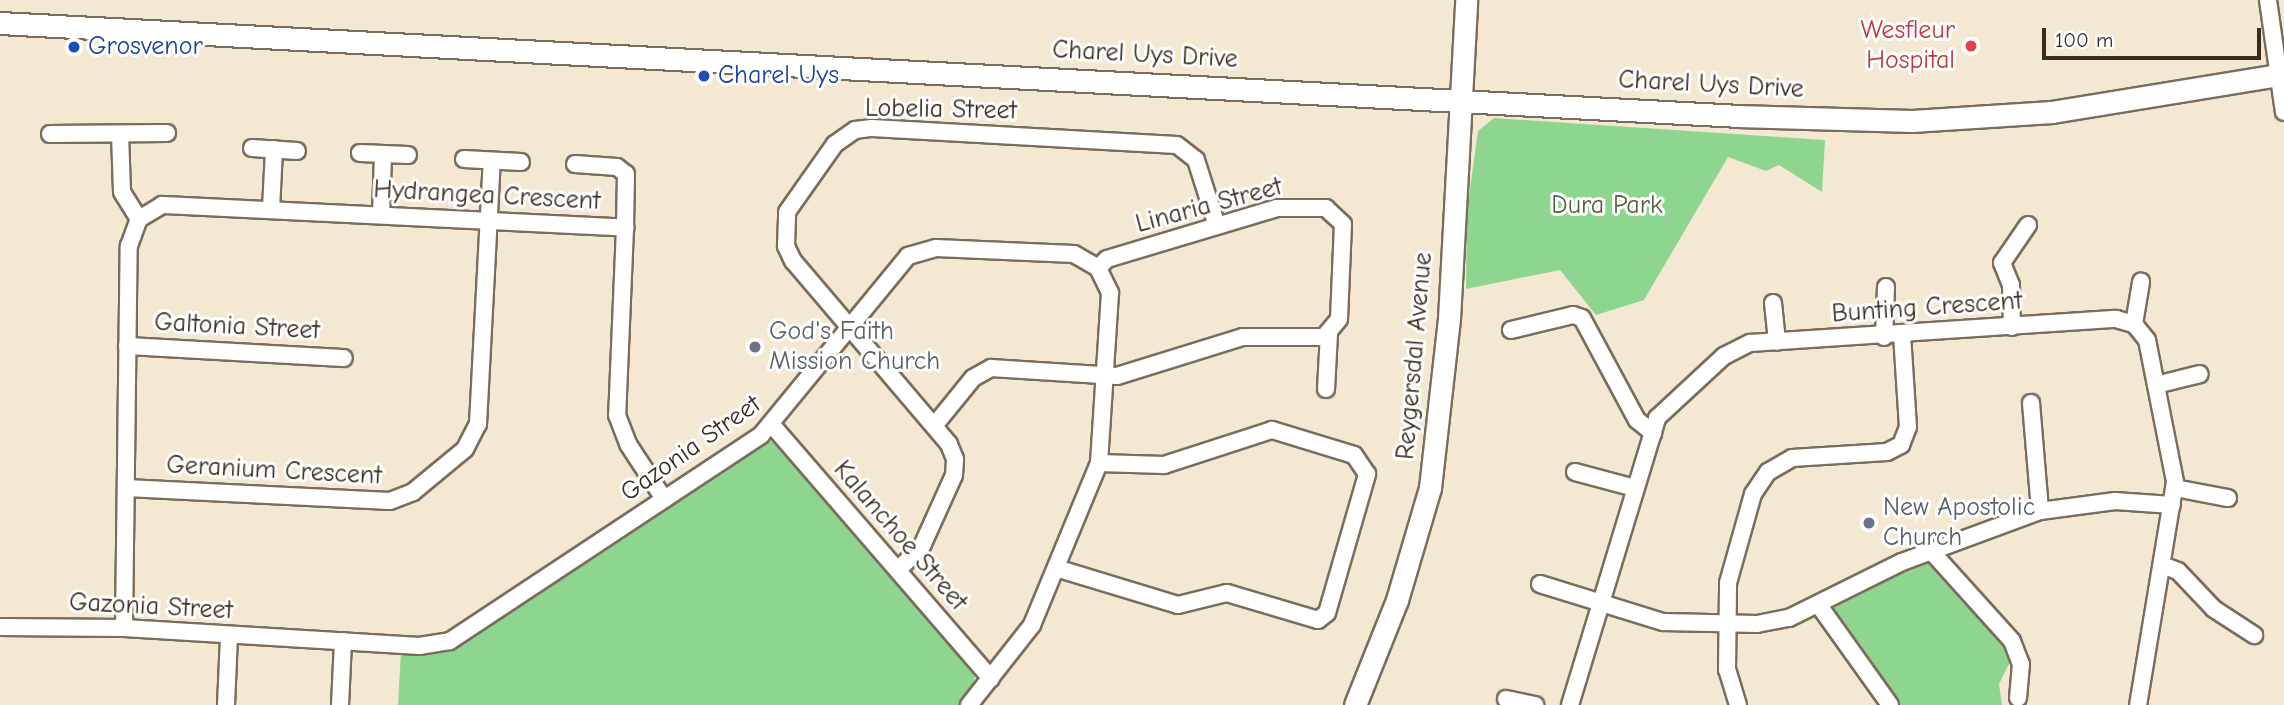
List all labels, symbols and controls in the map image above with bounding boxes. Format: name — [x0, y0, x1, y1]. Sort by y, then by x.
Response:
scale bar — [2046, 14, 2265, 58]
place label: Wesfleur Hospital — [1861, 15, 1955, 76]
text: 100 m — [2055, 28, 2113, 52]
place label: Grosvenor — [88, 31, 203, 63]
street label: Charel Uys Drive — [1052, 35, 1238, 75]
marker: Wesfleur Hospital — [1961, 36, 1981, 56]
marker: Grosvenor — [66, 39, 82, 55]
place label: Charel Uys — [718, 60, 839, 92]
street label: Charel Uys Drive — [1618, 65, 1804, 105]
marker: Charel Uys — [696, 68, 712, 84]
street label: Lobelia Street — [865, 93, 1017, 127]
street label: Linaria Street — [1132, 172, 1286, 240]
street label: Hydrangea Crescent — [373, 174, 601, 218]
park label: Dura Park — [1551, 190, 1663, 222]
street label: Reygersdal Avenue — [1390, 251, 1440, 461]
street label: Bunting Crescent — [1831, 286, 2023, 330]
street label: Galtonia Street — [153, 307, 321, 347]
place label: God's Faith Mission Church — [769, 316, 940, 378]
marker: God's Faith Mission Church — [747, 339, 763, 355]
street label: Gazonia Street — [615, 389, 767, 509]
street label: Geranium Crescent — [166, 450, 382, 492]
street label: Kalanchoe Street — [826, 455, 974, 617]
place label: New Apostolic Church — [1883, 492, 2035, 554]
marker: New Apostolic Church — [1861, 515, 1877, 531]
street label: Gazonia Street — [68, 587, 234, 627]

